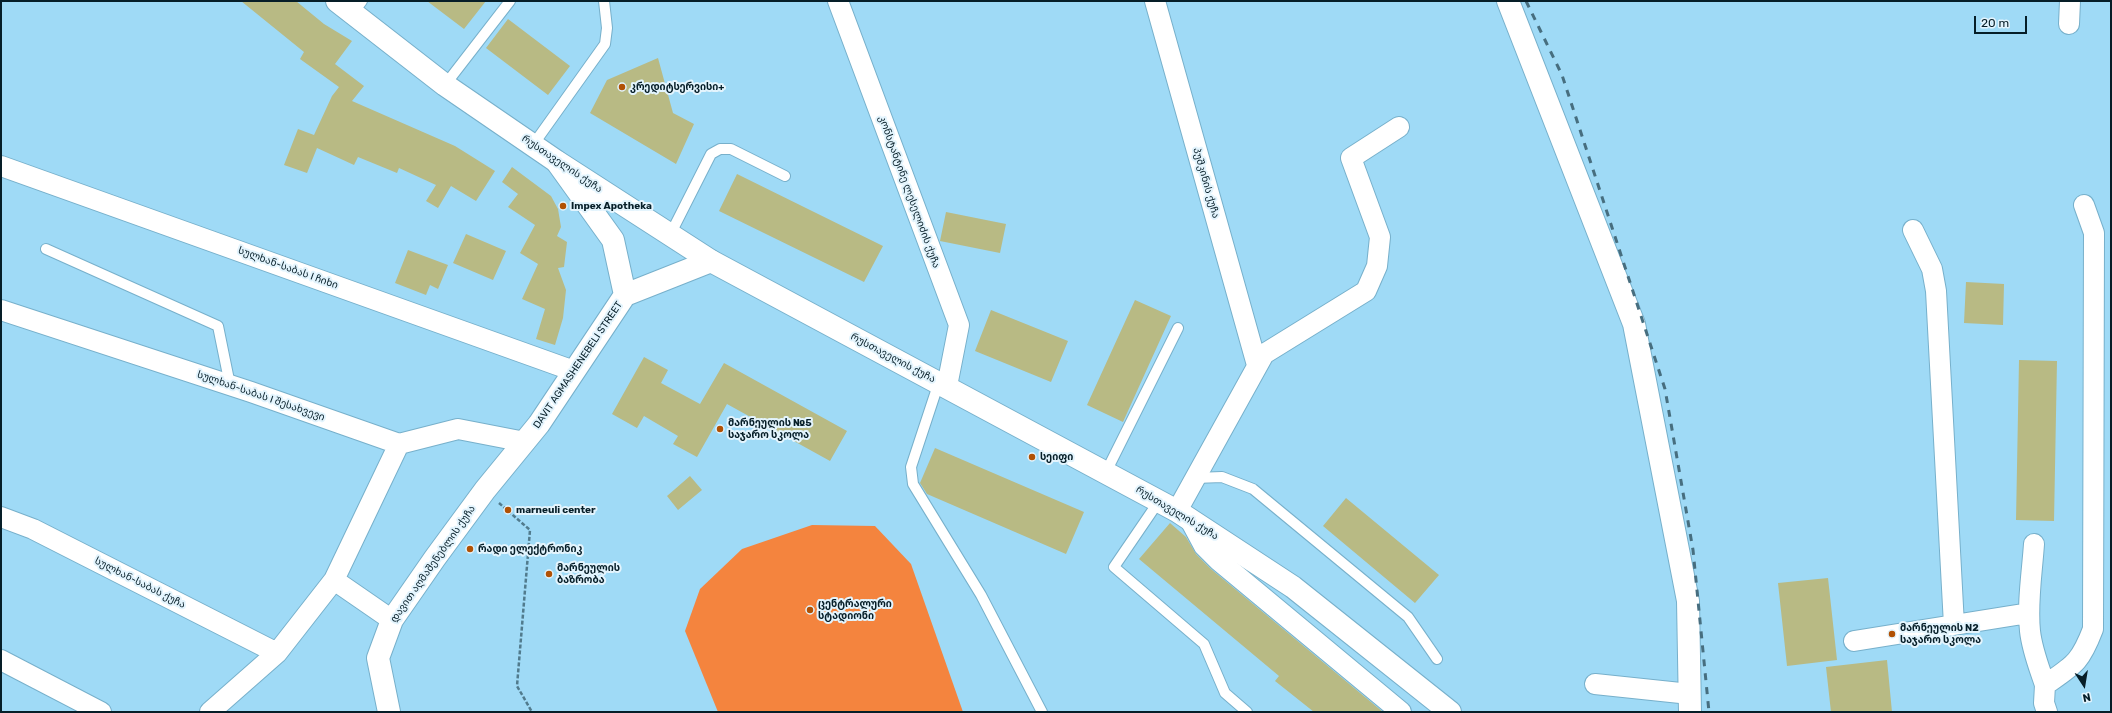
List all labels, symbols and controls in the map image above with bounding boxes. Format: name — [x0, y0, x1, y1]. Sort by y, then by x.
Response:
scale bar — [1976, 8, 2029, 34]
text: 20 m — [1981, 16, 2009, 30]
place label: კრედიტსერვისი+ — [630, 81, 724, 93]
marker: კრედიტსერვისი+ — [617, 82, 627, 92]
street label: კონსტანტინე ლესელიძის ქუჩა — [876, 114, 942, 270]
street label: რუსთაველის ქუჩა — [520, 133, 604, 195]
street label: პუშკინის ქუჩა — [1190, 146, 1222, 220]
place label: Impex Apotheka — [571, 200, 652, 212]
marker: Impex Apotheka — [558, 201, 568, 211]
street label: სულხან-საბას I ჩიხი — [236, 244, 340, 292]
street label: DAVIT AGMASHENEBELI STREET — [531, 299, 625, 431]
street label: რუსთაველის ქუჩა — [849, 331, 937, 385]
street label: სულხან-საბას I შესახვევი — [196, 368, 326, 424]
place label: მარნეულის №5 საჯარო სკოლა — [728, 417, 812, 440]
marker: მარნეულის №5 საჯარო სკოლა — [715, 424, 725, 434]
place label: სეიფი — [1040, 451, 1073, 463]
marker: სეიფი — [1027, 452, 1037, 462]
street label: რუსთაველის ქუჩა — [1134, 484, 1220, 542]
street label: დავით აღმაშენებლის ქუჩა — [388, 503, 478, 625]
place label: marneuli center — [516, 504, 596, 516]
marker: marneuli center — [503, 505, 513, 515]
place label: რადი ელექტრონიკ — [478, 543, 583, 555]
marker: რადი ელექტრონიკ — [465, 544, 475, 554]
street label: სულხან-საბას ქუჩა — [93, 555, 187, 611]
place label: მარნეულის ბაზრობა — [557, 562, 620, 586]
marker: მარნეულის ბაზრობა — [544, 569, 554, 579]
place label: ცენტრალური სტადიონი — [818, 598, 892, 622]
marker: ცენტრალური სტადიონი — [805, 605, 815, 615]
place label: მარნეულის N2 საჯარო სკოლა — [1900, 622, 1981, 646]
marker: მარნეულის N2 საჯარო სკოლა — [1887, 629, 1897, 639]
north arrow — [2064, 665, 2104, 705]
text: N — [2081, 690, 2092, 704]

